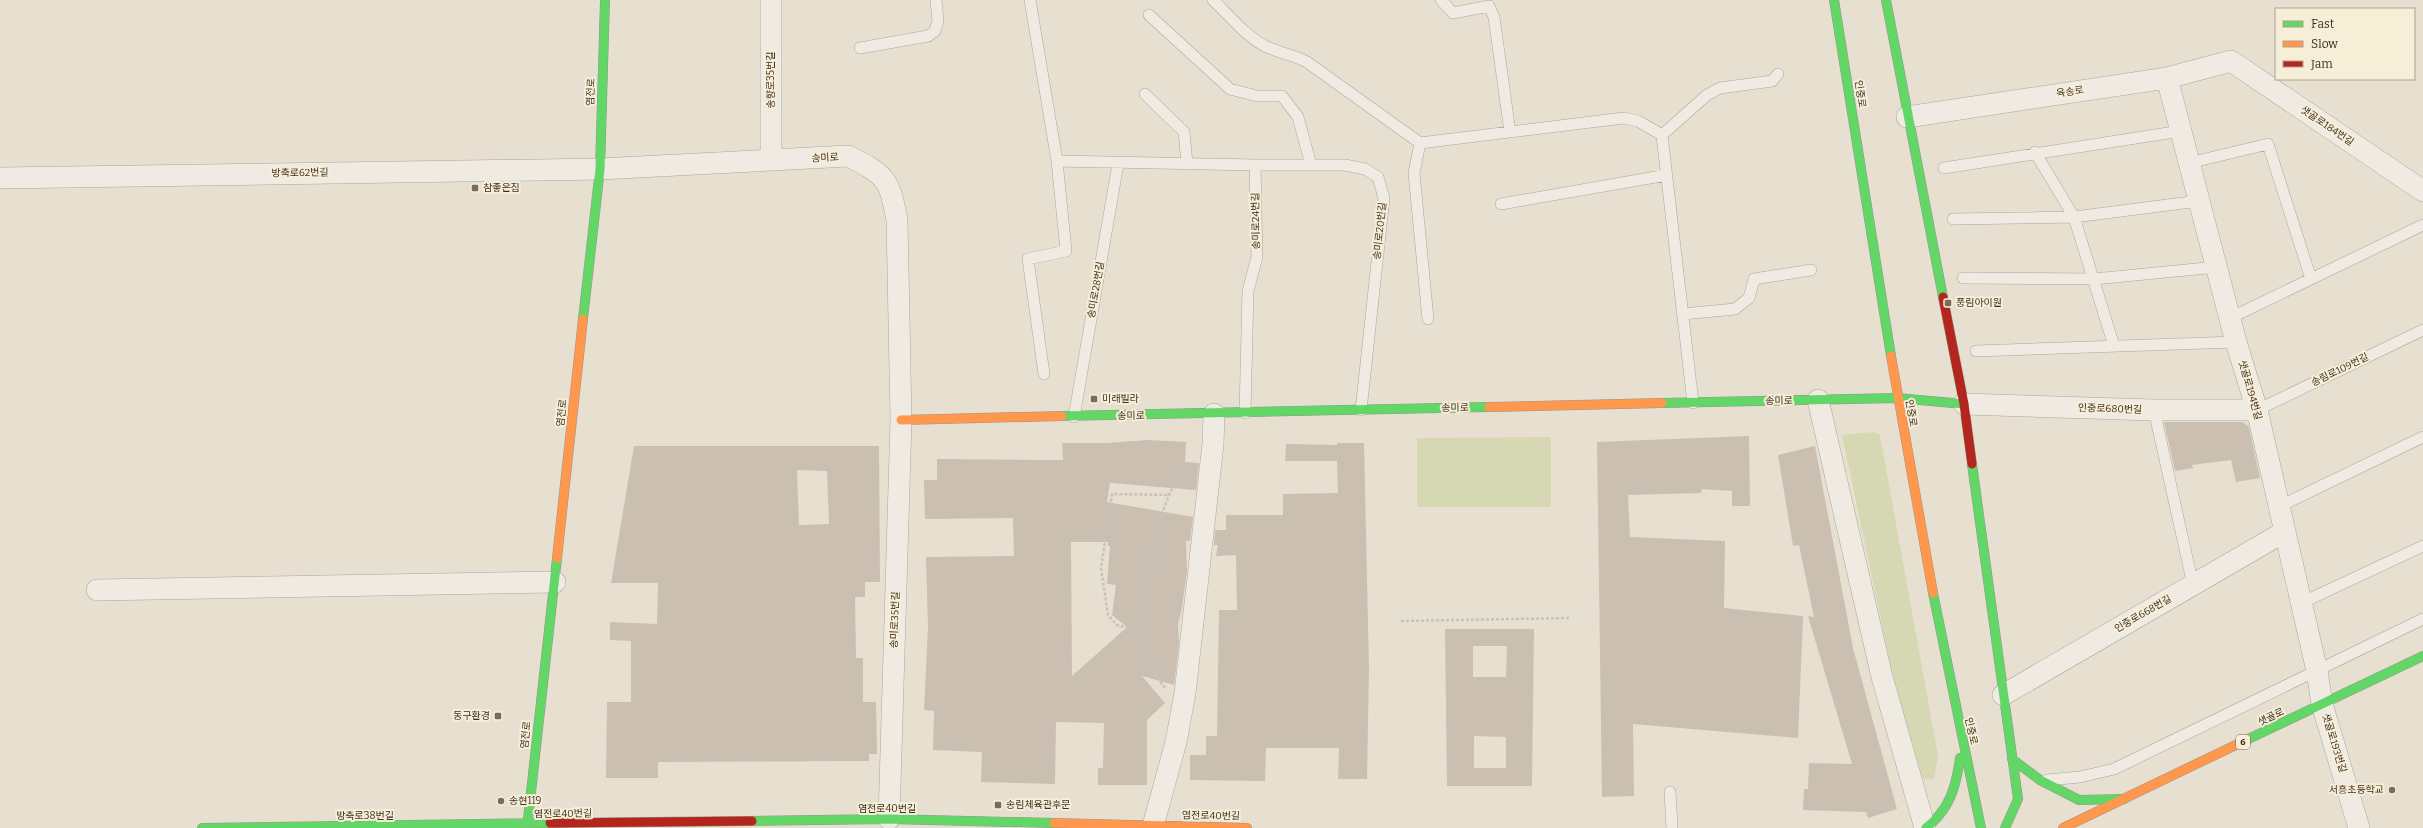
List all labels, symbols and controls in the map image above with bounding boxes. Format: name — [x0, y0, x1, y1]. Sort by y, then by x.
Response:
legend — [2275, 8, 2415, 80]
text: Fast — [2311, 17, 2335, 31]
text: Slow — [2311, 37, 2338, 51]
street label: 송향로35번길 — [765, 51, 777, 109]
text: Jam — [2310, 57, 2333, 71]
street label: 염전로 — [585, 78, 597, 106]
street label: 인중로 — [1852, 79, 1868, 109]
street label: 육송로 — [2055, 84, 2085, 100]
street label: 샛골로184번길 — [2298, 104, 2356, 148]
street label: 송미로 — [811, 151, 839, 165]
street label: 방축로62번길 — [271, 167, 329, 179]
place label: 참좋은집 — [483, 182, 520, 194]
marker: 참좋은집 — [470, 183, 480, 193]
street label: 송미로24번길 — [1250, 192, 1262, 250]
street label: 송미로20번길 — [1371, 202, 1389, 260]
street label: 송미로28번길 — [1085, 261, 1107, 319]
place label: 풍림아이원 — [1956, 297, 2002, 309]
marker: 풍림아이원 — [1943, 298, 1953, 308]
street label: 송림로109번길 — [2309, 351, 2371, 389]
street label: 샛골로194번길 — [2236, 359, 2264, 421]
place label: 미래빌라 — [1102, 393, 1140, 405]
marker: 미래빌라 — [1089, 394, 1099, 404]
street label: 송미로 — [1765, 395, 1793, 407]
street label: 인중로 — [1903, 398, 1919, 428]
street label: 염전로 — [555, 399, 569, 427]
street label: 송미로 — [1441, 402, 1469, 414]
street label: 인중로680번길 — [2078, 402, 2142, 416]
street label: 송미로 — [1117, 410, 1145, 422]
street label: 송미로35번길 — [888, 591, 902, 649]
street label: 인중로668번길 — [2112, 593, 2174, 635]
street label: 샛골로 — [2256, 706, 2286, 728]
place label: 동구환경 — [453, 710, 490, 722]
marker: 동구환경 — [493, 711, 503, 721]
street label: 샛골로193번길 — [2319, 712, 2349, 774]
street label: 인중로 — [1962, 716, 1980, 746]
street label: 염전로 — [519, 721, 533, 749]
road number: 6 — [2236, 735, 2250, 749]
place label: 서흥초등학교 — [2329, 784, 2384, 796]
marker: 서흥초등학교 — [2387, 785, 2397, 795]
place label: 송현119 — [509, 795, 542, 807]
marker: 송현119 — [496, 796, 506, 806]
place label: 송림체육관후문 — [1006, 799, 1070, 811]
marker: 송림체육관후문 — [993, 800, 1003, 810]
street label: 염전로40번길 — [858, 803, 916, 815]
street label: 염전로40번길 — [534, 807, 592, 821]
street label: 염전로40번길 — [1182, 809, 1240, 823]
street label: 방축로38번길 — [336, 810, 394, 822]

